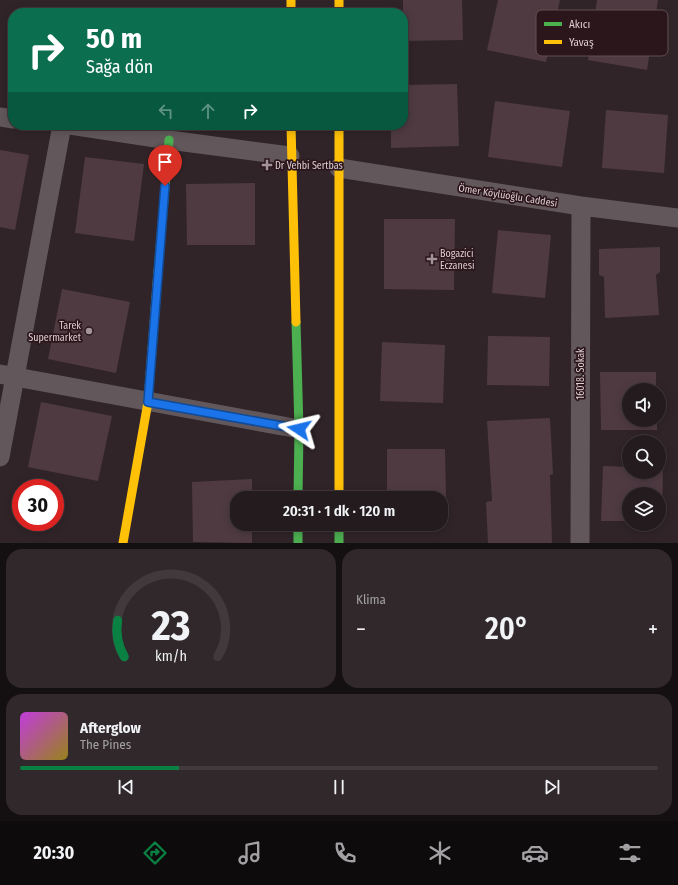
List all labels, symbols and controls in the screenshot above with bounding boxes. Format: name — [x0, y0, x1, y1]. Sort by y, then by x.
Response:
legend — [536, 10, 668, 56]
text: Akıcı — [569, 18, 590, 31]
text: 50 m — [86, 22, 142, 55]
icon: right — [20, 24, 72, 76]
text: Yavaş — [569, 36, 594, 49]
text: Sağa dön — [86, 56, 153, 78]
icon: left — [155, 100, 177, 122]
icon: ahead — [197, 100, 219, 122]
icon: right — [239, 100, 261, 122]
pin — [148, 145, 182, 186]
icon: arrive — [154, 151, 176, 173]
place label: Dr Vehbi Sertbas — [275, 159, 343, 172]
marker: Dr Vehbi Sertbas — [262, 160, 272, 170]
street label: Ömer Köylüoğlu Caddesi — [458, 181, 558, 210]
place label: Bogazici Eczanesi — [440, 247, 475, 272]
marker: Bogazici Eczanesi — [427, 254, 437, 264]
place label: Tarek Supermarket — [28, 320, 82, 344]
marker: Tarek Supermarket — [84, 326, 94, 336]
street label: 16018. Sokak — [575, 348, 587, 400]
map controls — [622, 383, 666, 531]
button: sound — [622, 383, 666, 427]
position arrow — [278, 408, 320, 450]
button: search — [622, 435, 666, 479]
speed limit sign: 30 — [12, 479, 64, 531]
button: layers — [622, 487, 666, 531]
text: 20:31 · 1 dk · 120 m — [283, 502, 395, 520]
text: Klima — [356, 592, 386, 607]
text: 23 — [151, 600, 190, 650]
text: 20° — [485, 611, 529, 647]
text: − — [356, 616, 366, 643]
text: + — [648, 616, 658, 643]
text: km/h — [155, 647, 187, 664]
text: Afterglow — [80, 719, 141, 737]
text: The Pines — [80, 737, 131, 752]
icon: previous — [115, 776, 137, 798]
icon: pause — [328, 776, 350, 798]
icon: next — [541, 776, 563, 798]
icon: directions — [141, 839, 169, 867]
icon: music — [236, 839, 264, 867]
icon: phone — [331, 839, 359, 867]
icon: climate — [426, 839, 454, 867]
icon: car — [521, 839, 549, 867]
icon: filters — [616, 839, 644, 867]
text: 20:30 — [34, 842, 74, 864]

